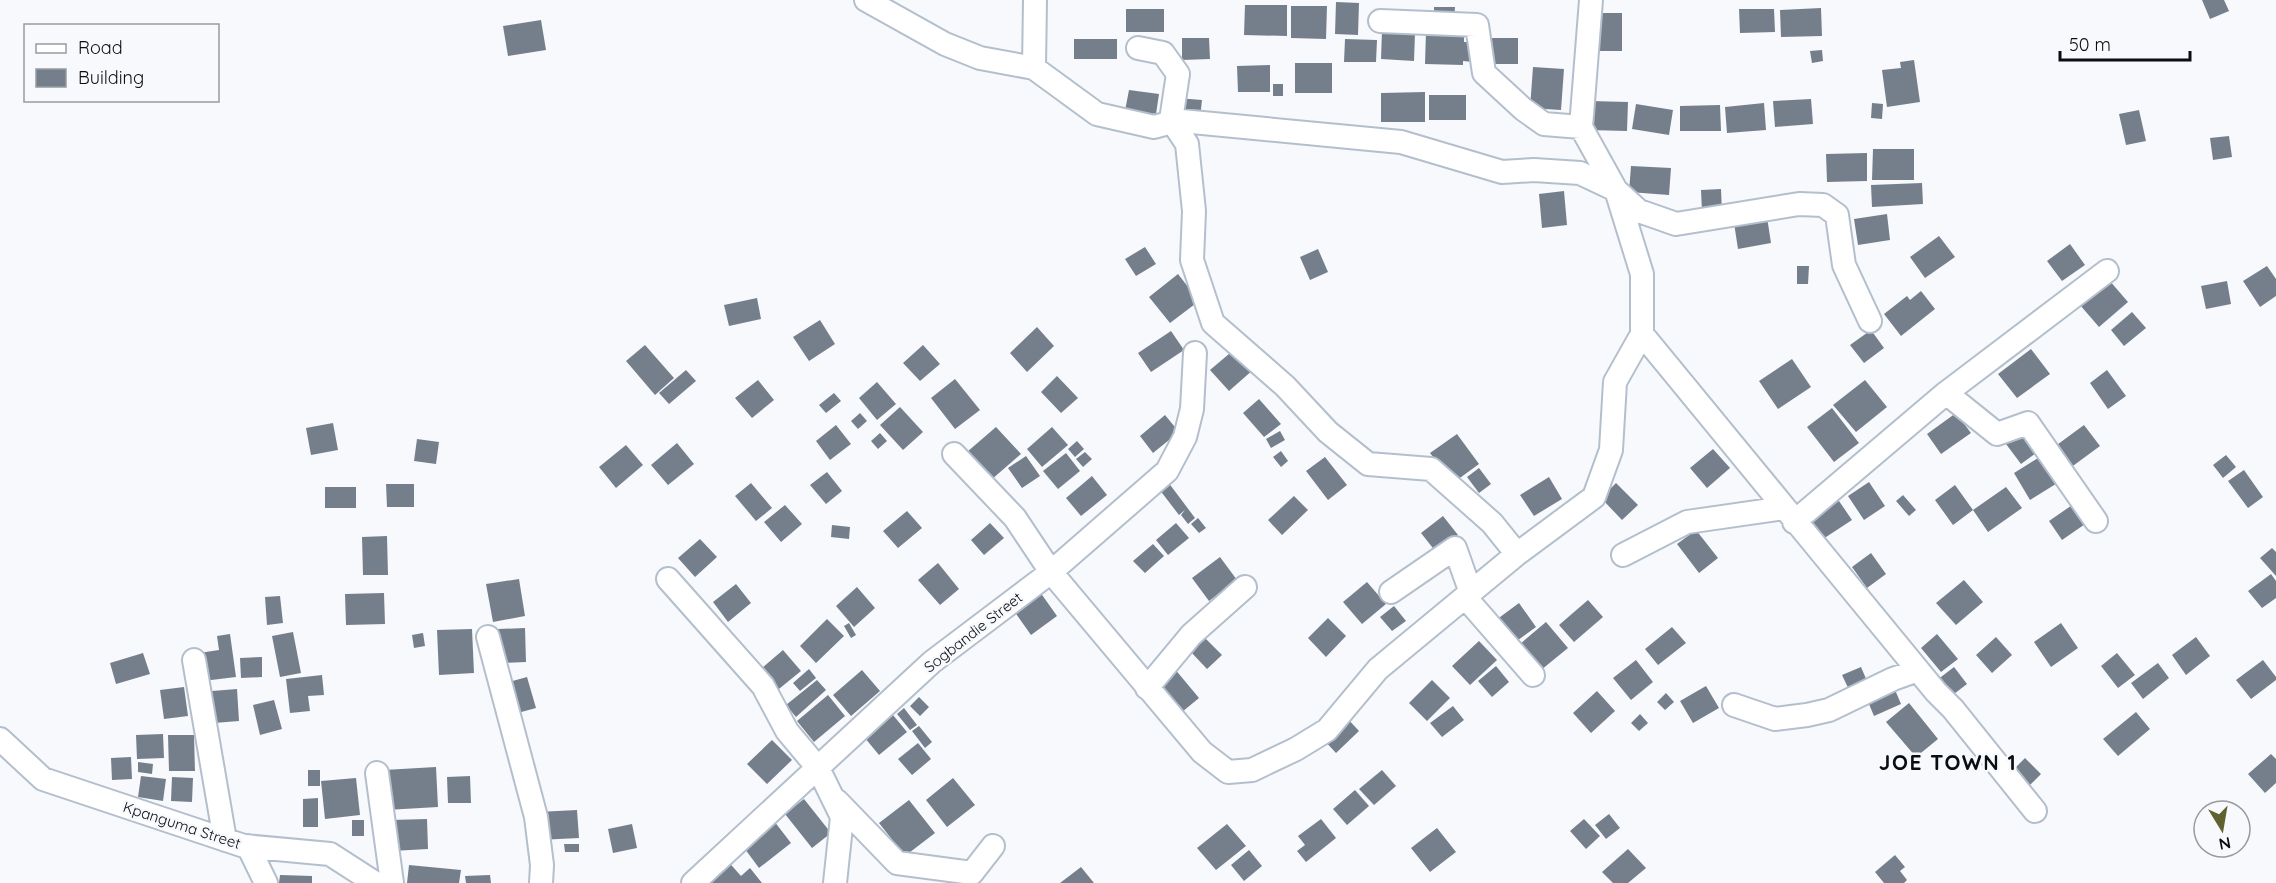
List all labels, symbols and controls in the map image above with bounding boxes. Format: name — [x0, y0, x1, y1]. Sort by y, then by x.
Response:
legend — [24, 24, 219, 102]
scale bar — [2060, 24, 2190, 62]
text: 50 m — [2069, 33, 2111, 56]
text: Road — [78, 36, 123, 59]
text: Building — [78, 66, 144, 89]
street label: Sogbandie Street — [920, 588, 1026, 676]
district label: JOE TOWN 1 — [1879, 749, 2017, 775]
street label: Kpanguma Street — [121, 797, 243, 853]
north arrow — [2192, 799, 2252, 859]
text: N — [2217, 833, 2233, 855]

